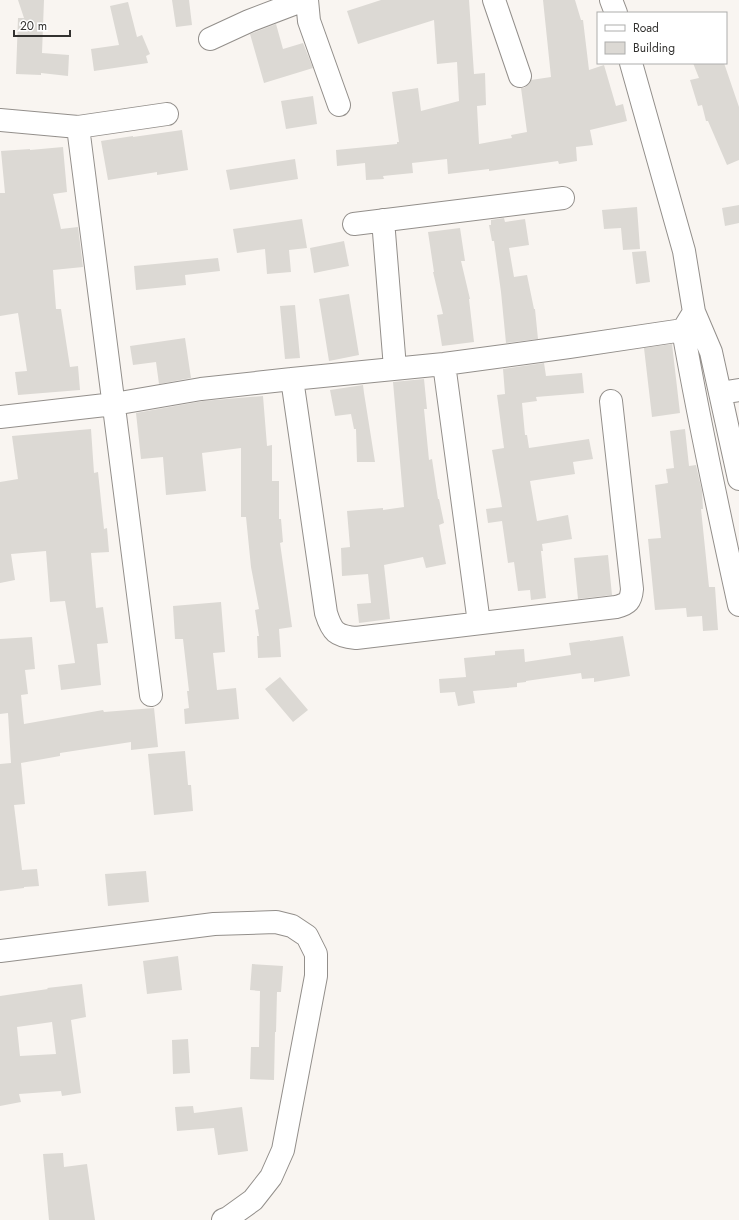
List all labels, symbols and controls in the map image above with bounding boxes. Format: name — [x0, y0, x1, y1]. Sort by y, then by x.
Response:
scale bar — [14, 12, 70, 38]
legend — [597, 12, 727, 64]
text: 20 m — [20, 17, 47, 35]
text: Road — [633, 19, 659, 37]
text: Building — [633, 39, 675, 57]

